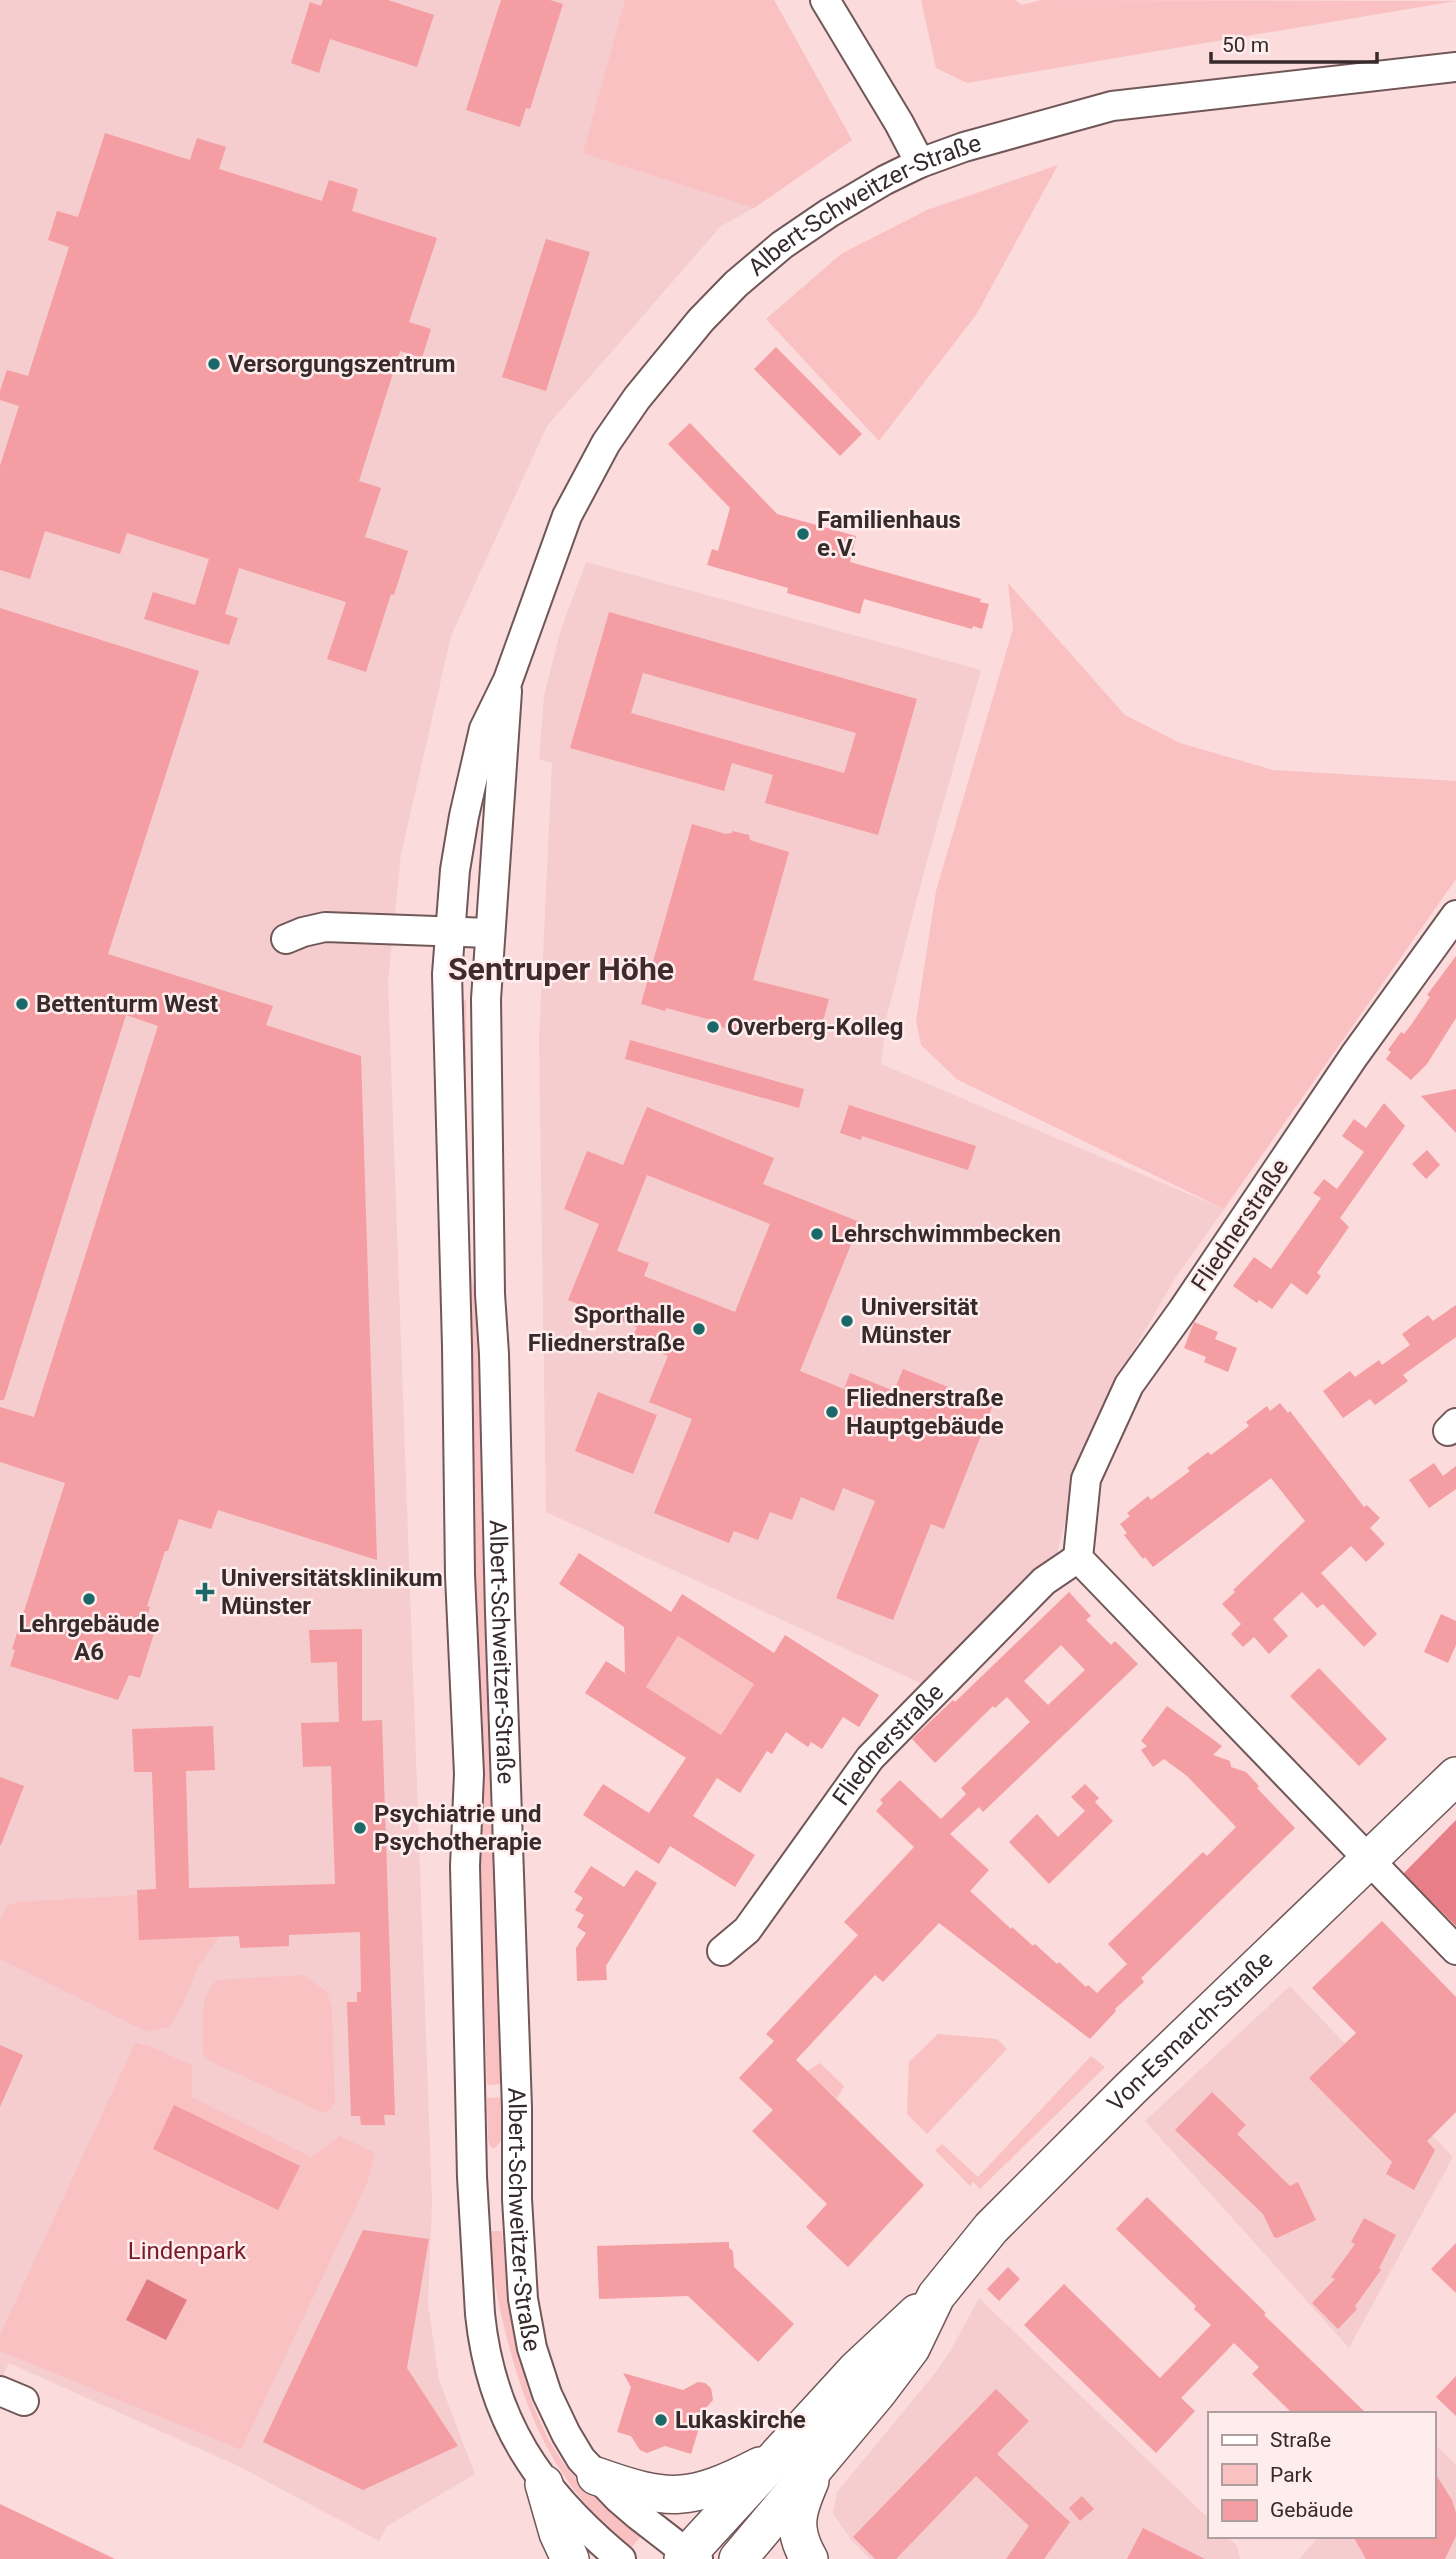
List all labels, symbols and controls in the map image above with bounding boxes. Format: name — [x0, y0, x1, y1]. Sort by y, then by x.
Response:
scale bar — [1211, 21, 1377, 65]
text: 50 m — [1222, 33, 1269, 57]
street label: Albert-Schweitzer-Straße — [742, 129, 984, 282]
place label: Versorgungszentrum — [228, 350, 456, 378]
marker: Versorgungszentrum — [206, 356, 222, 372]
place label: Familienhaus e.V. — [817, 506, 961, 562]
marker: Familienhaus e.V. — [795, 526, 811, 542]
district label: Sentruper Höhe — [448, 950, 674, 988]
place label: Bettenturm West — [36, 990, 218, 1018]
marker: Bettenturm West — [14, 996, 30, 1012]
place label: Overberg-Kolleg — [727, 1013, 903, 1041]
marker: Overberg-Kolleg — [705, 1019, 721, 1035]
street label: Fliednerstraße — [1186, 1154, 1294, 1296]
place label: Lehrschwimmbecken — [831, 1220, 1061, 1248]
marker: Lehrschwimmbecken — [809, 1226, 825, 1242]
place label: Universität Münster — [861, 1293, 978, 1349]
place label: Sporthalle Fliednerstraße — [528, 1301, 685, 1357]
marker: Universität Münster — [839, 1313, 855, 1329]
marker: Sporthalle Fliednerstraße — [691, 1321, 707, 1337]
place label: Fliednerstraße Hauptgebäude — [846, 1384, 1004, 1440]
marker: Fliednerstraße Hauptgebäude — [824, 1404, 840, 1420]
street label: Albert-Schweitzer-Straße — [484, 1519, 520, 1785]
place label: Universitätsklinikum Münster — [221, 1564, 443, 1620]
marker: Universitätsklinikum Münster — [195, 1582, 215, 1602]
marker: Lehrgebäude A6 — [81, 1591, 97, 1607]
place label: Lehrgebäude A6 — [19, 1610, 159, 1666]
street label: Fliednerstraße — [827, 1678, 949, 1811]
place label: Psychiatrie und Psychotherapie — [374, 1800, 542, 1856]
marker: Psychiatrie und Psychotherapie — [352, 1820, 368, 1836]
street label: Von-Esmarch-Straße — [1102, 1945, 1279, 2117]
street label: Albert-Schweitzer-Straße — [502, 2087, 546, 2354]
park label: Lindenpark — [128, 2237, 247, 2265]
place label: Lukaskirche — [675, 2406, 806, 2434]
marker: Lukaskirche — [653, 2412, 669, 2428]
legend — [1208, 2412, 1435, 2538]
text: Straße — [1270, 2428, 1331, 2452]
text: Park — [1270, 2463, 1313, 2487]
text: Gebäude — [1270, 2498, 1353, 2522]

